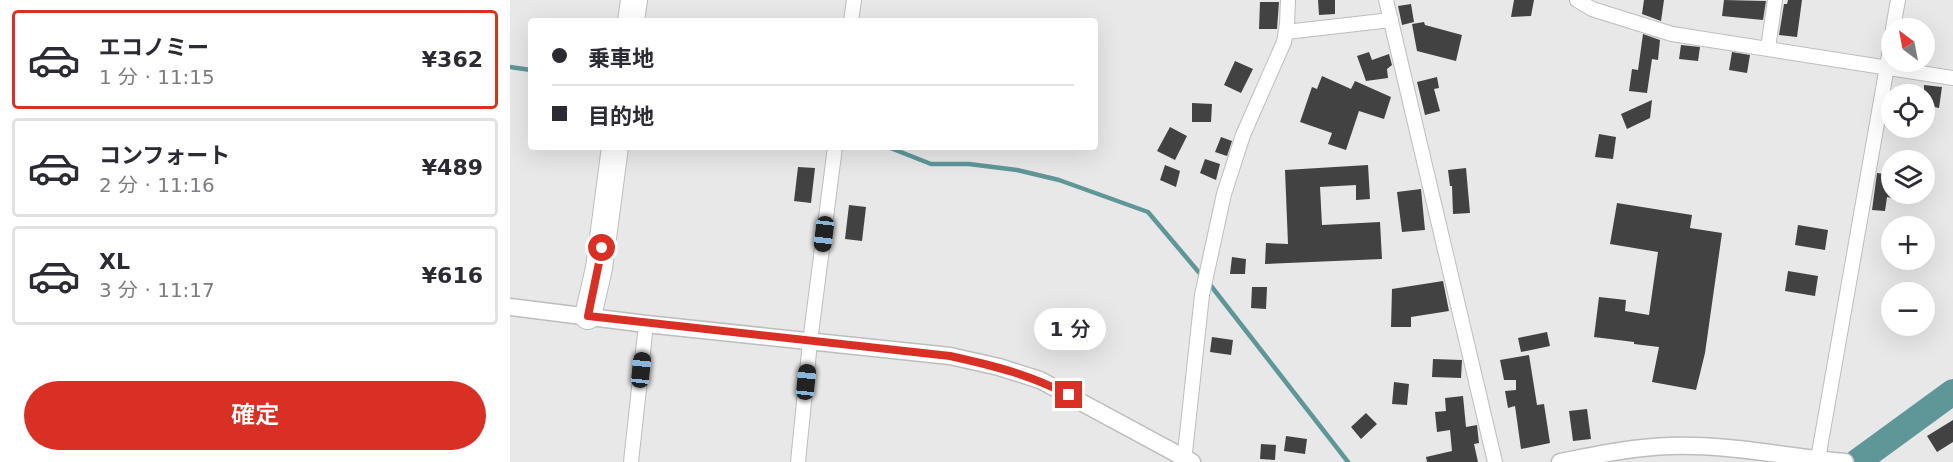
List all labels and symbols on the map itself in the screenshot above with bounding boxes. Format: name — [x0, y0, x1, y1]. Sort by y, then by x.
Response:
north arrow — [1881, 18, 1935, 72]
car — [813, 215, 835, 253]
route start — [588, 234, 615, 261]
callout: 1 分 — [1033, 308, 1105, 350]
car — [630, 351, 652, 389]
car — [795, 363, 817, 401]
route end — [1055, 381, 1082, 408]

